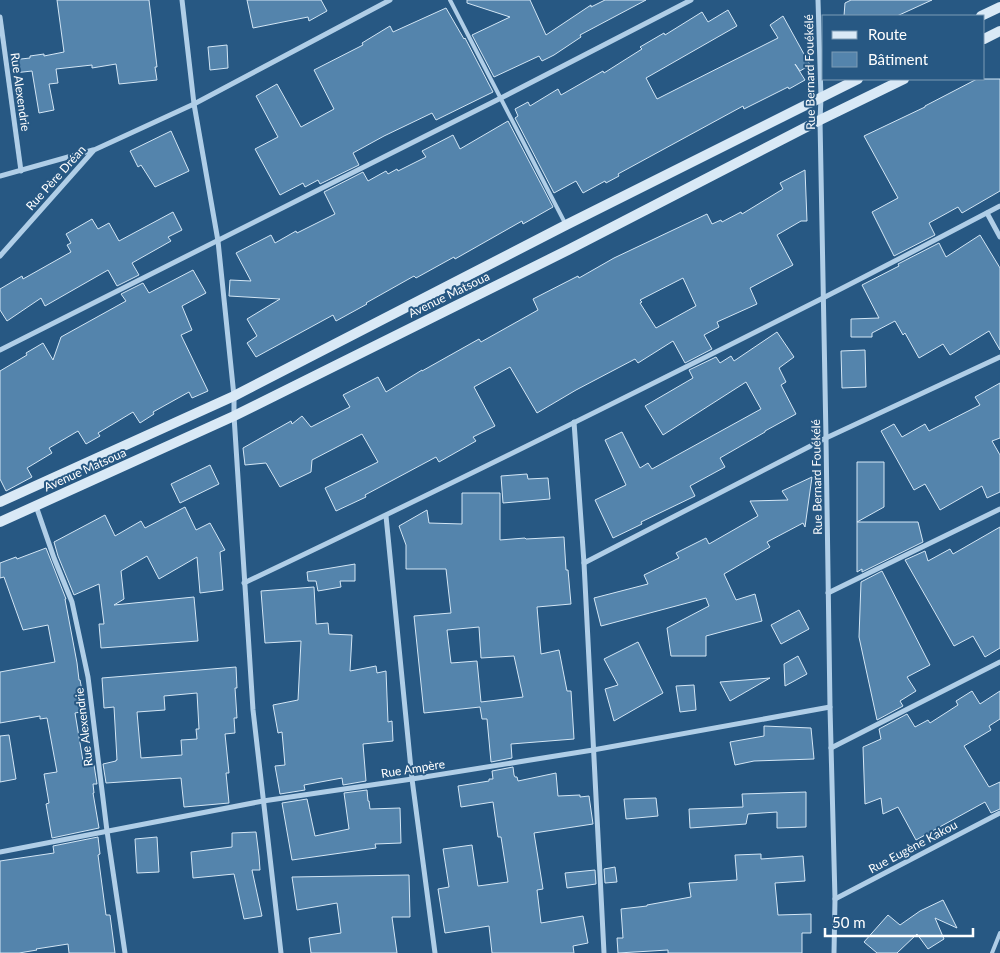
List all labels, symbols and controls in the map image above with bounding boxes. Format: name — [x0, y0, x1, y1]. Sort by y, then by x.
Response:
street label: Rue Bernard Fouékélé — [801, 14, 818, 130]
legend — [822, 15, 985, 80]
text: Route — [868, 25, 907, 43]
text: Bâtiment — [868, 50, 929, 68]
street label: Rue Alexendrie — [8, 52, 33, 132]
street label: Rue Père Dréan — [23, 142, 89, 213]
street label: Avenue Matsoua — [406, 268, 492, 321]
street label: Rue Bernard Fouékélé — [808, 419, 825, 535]
street label: Avenue Matsoua — [41, 445, 128, 494]
street label: Rue Alexendrie — [71, 687, 96, 767]
street label: Rue Ampère — [380, 756, 446, 781]
street label: Rue Eugène Kakou — [866, 817, 960, 876]
scale bar — [825, 906, 972, 938]
text: 50 m — [832, 913, 866, 931]

